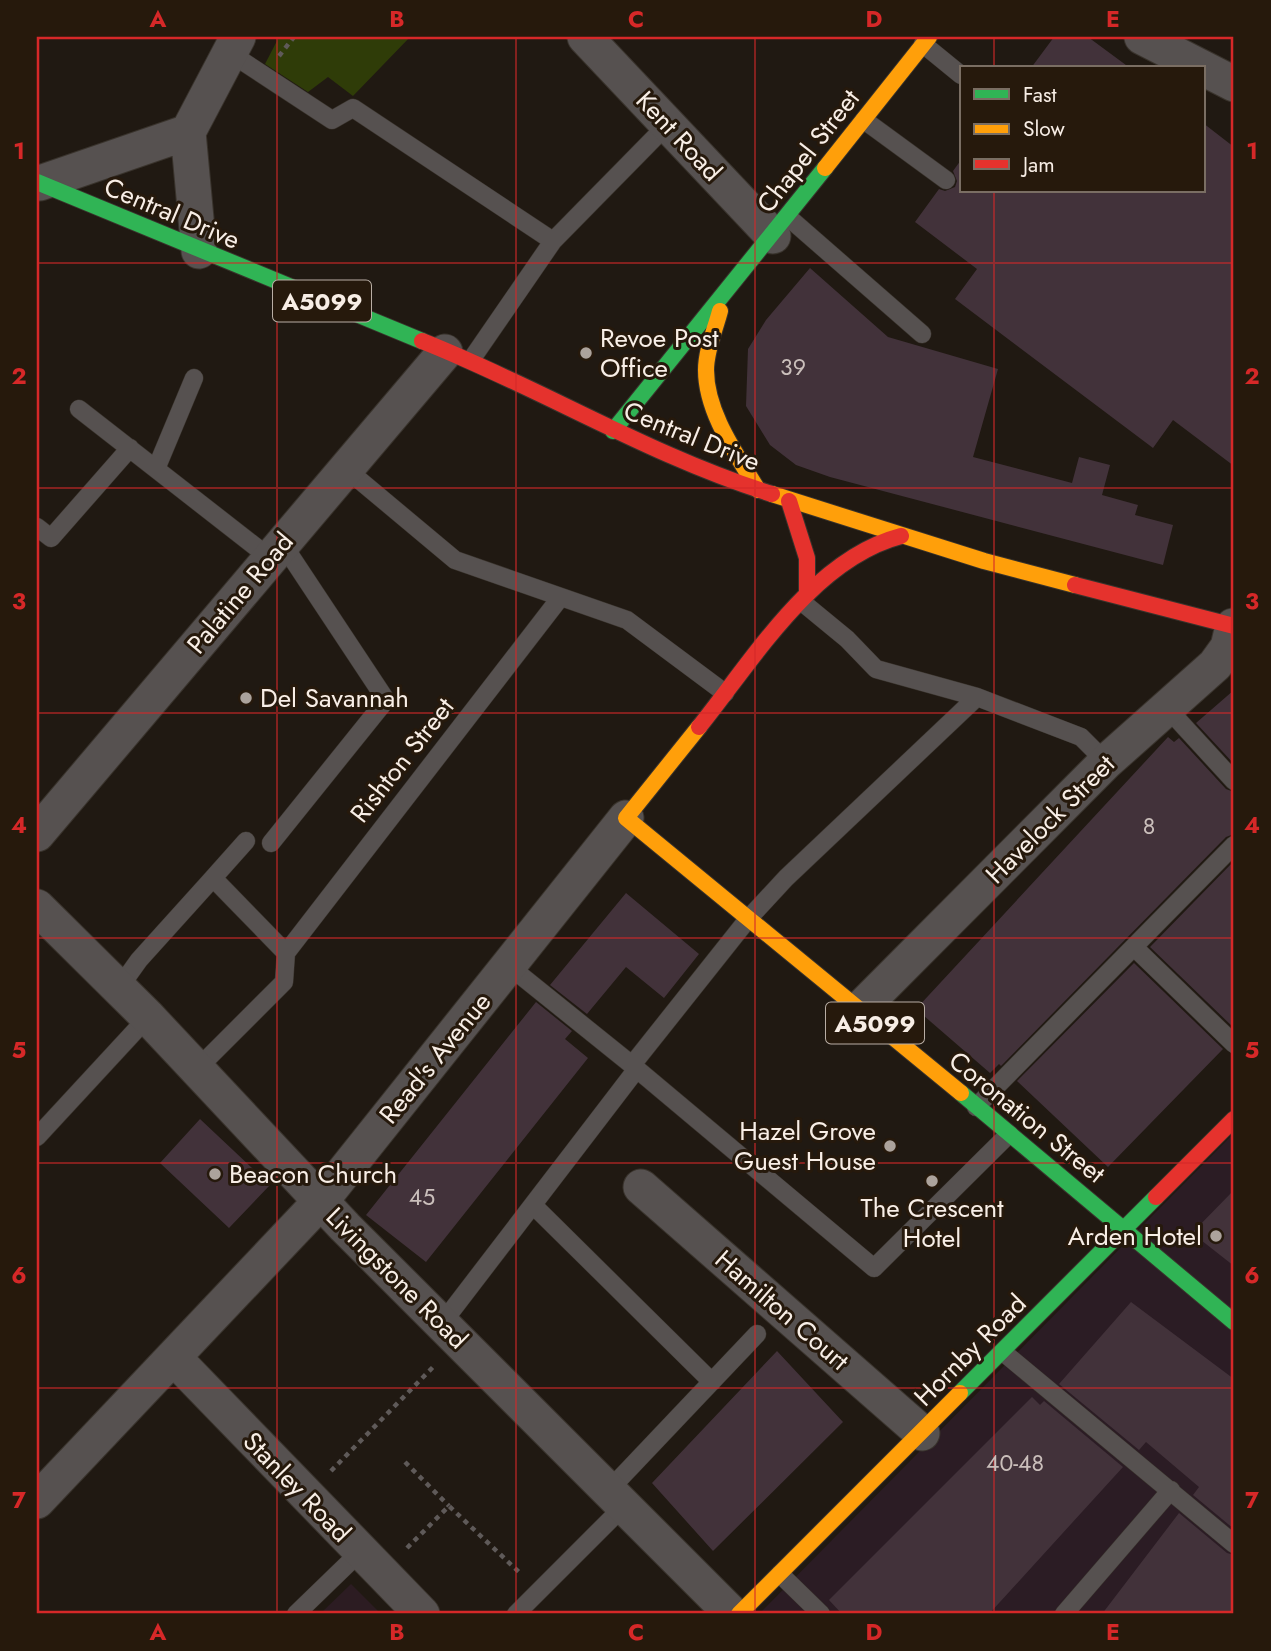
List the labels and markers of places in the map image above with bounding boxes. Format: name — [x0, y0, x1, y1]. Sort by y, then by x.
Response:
place label: Revoe Post Office — [600, 319, 719, 387]
marker: Revoe Post Office — [578, 345, 594, 361]
place label: Del Savannah — [260, 679, 409, 717]
marker: Del Savannah — [238, 690, 254, 706]
place label: Hazel Grove Guest House — [734, 1112, 876, 1180]
marker: Hazel Grove Guest House — [882, 1138, 898, 1154]
place label: Beacon Church — [229, 1155, 397, 1193]
marker: Beacon Church — [207, 1166, 223, 1182]
marker: The Crescent Hotel — [924, 1173, 940, 1189]
place label: The Crescent Hotel — [861, 1189, 1004, 1257]
place label: Arden Hotel — [1068, 1217, 1202, 1255]
marker: Arden Hotel — [1208, 1228, 1224, 1244]

